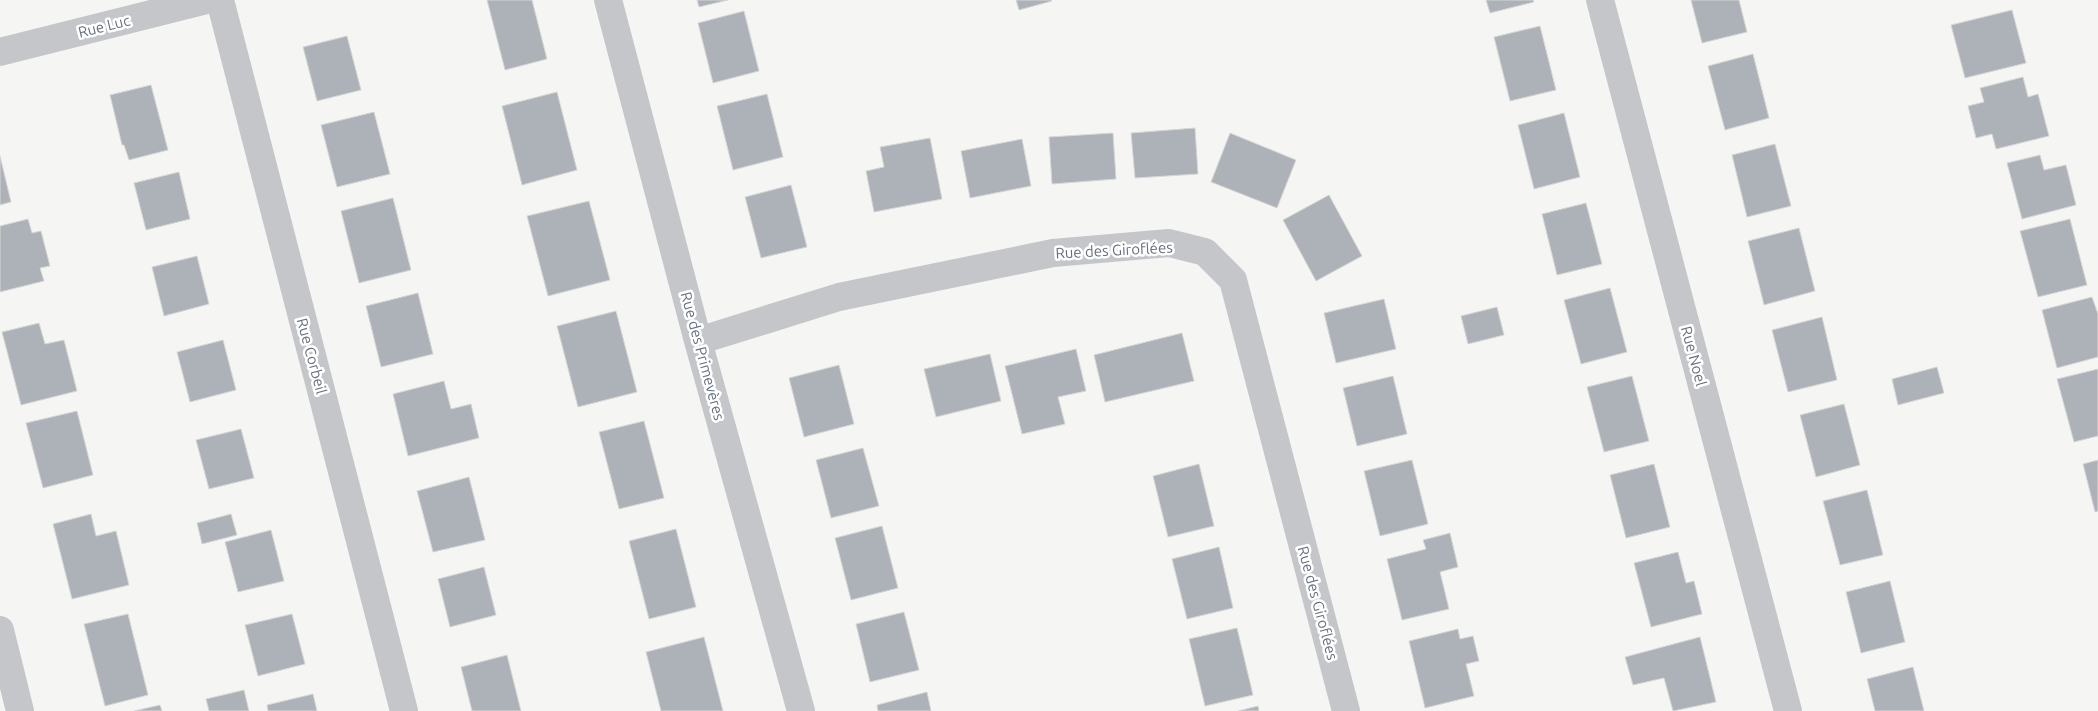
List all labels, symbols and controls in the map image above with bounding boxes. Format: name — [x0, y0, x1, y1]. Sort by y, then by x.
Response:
street label: Rue Luc — [76, 11, 132, 41]
street label: Rue des Giroflées — [1055, 238, 1173, 262]
street label: Rue des Primevères — [678, 290, 728, 422]
street label: Rue Corbeil — [294, 316, 330, 396]
street label: Rue Noel — [1678, 324, 1710, 388]
street label: Rue des Giroflées — [1295, 544, 1341, 662]

